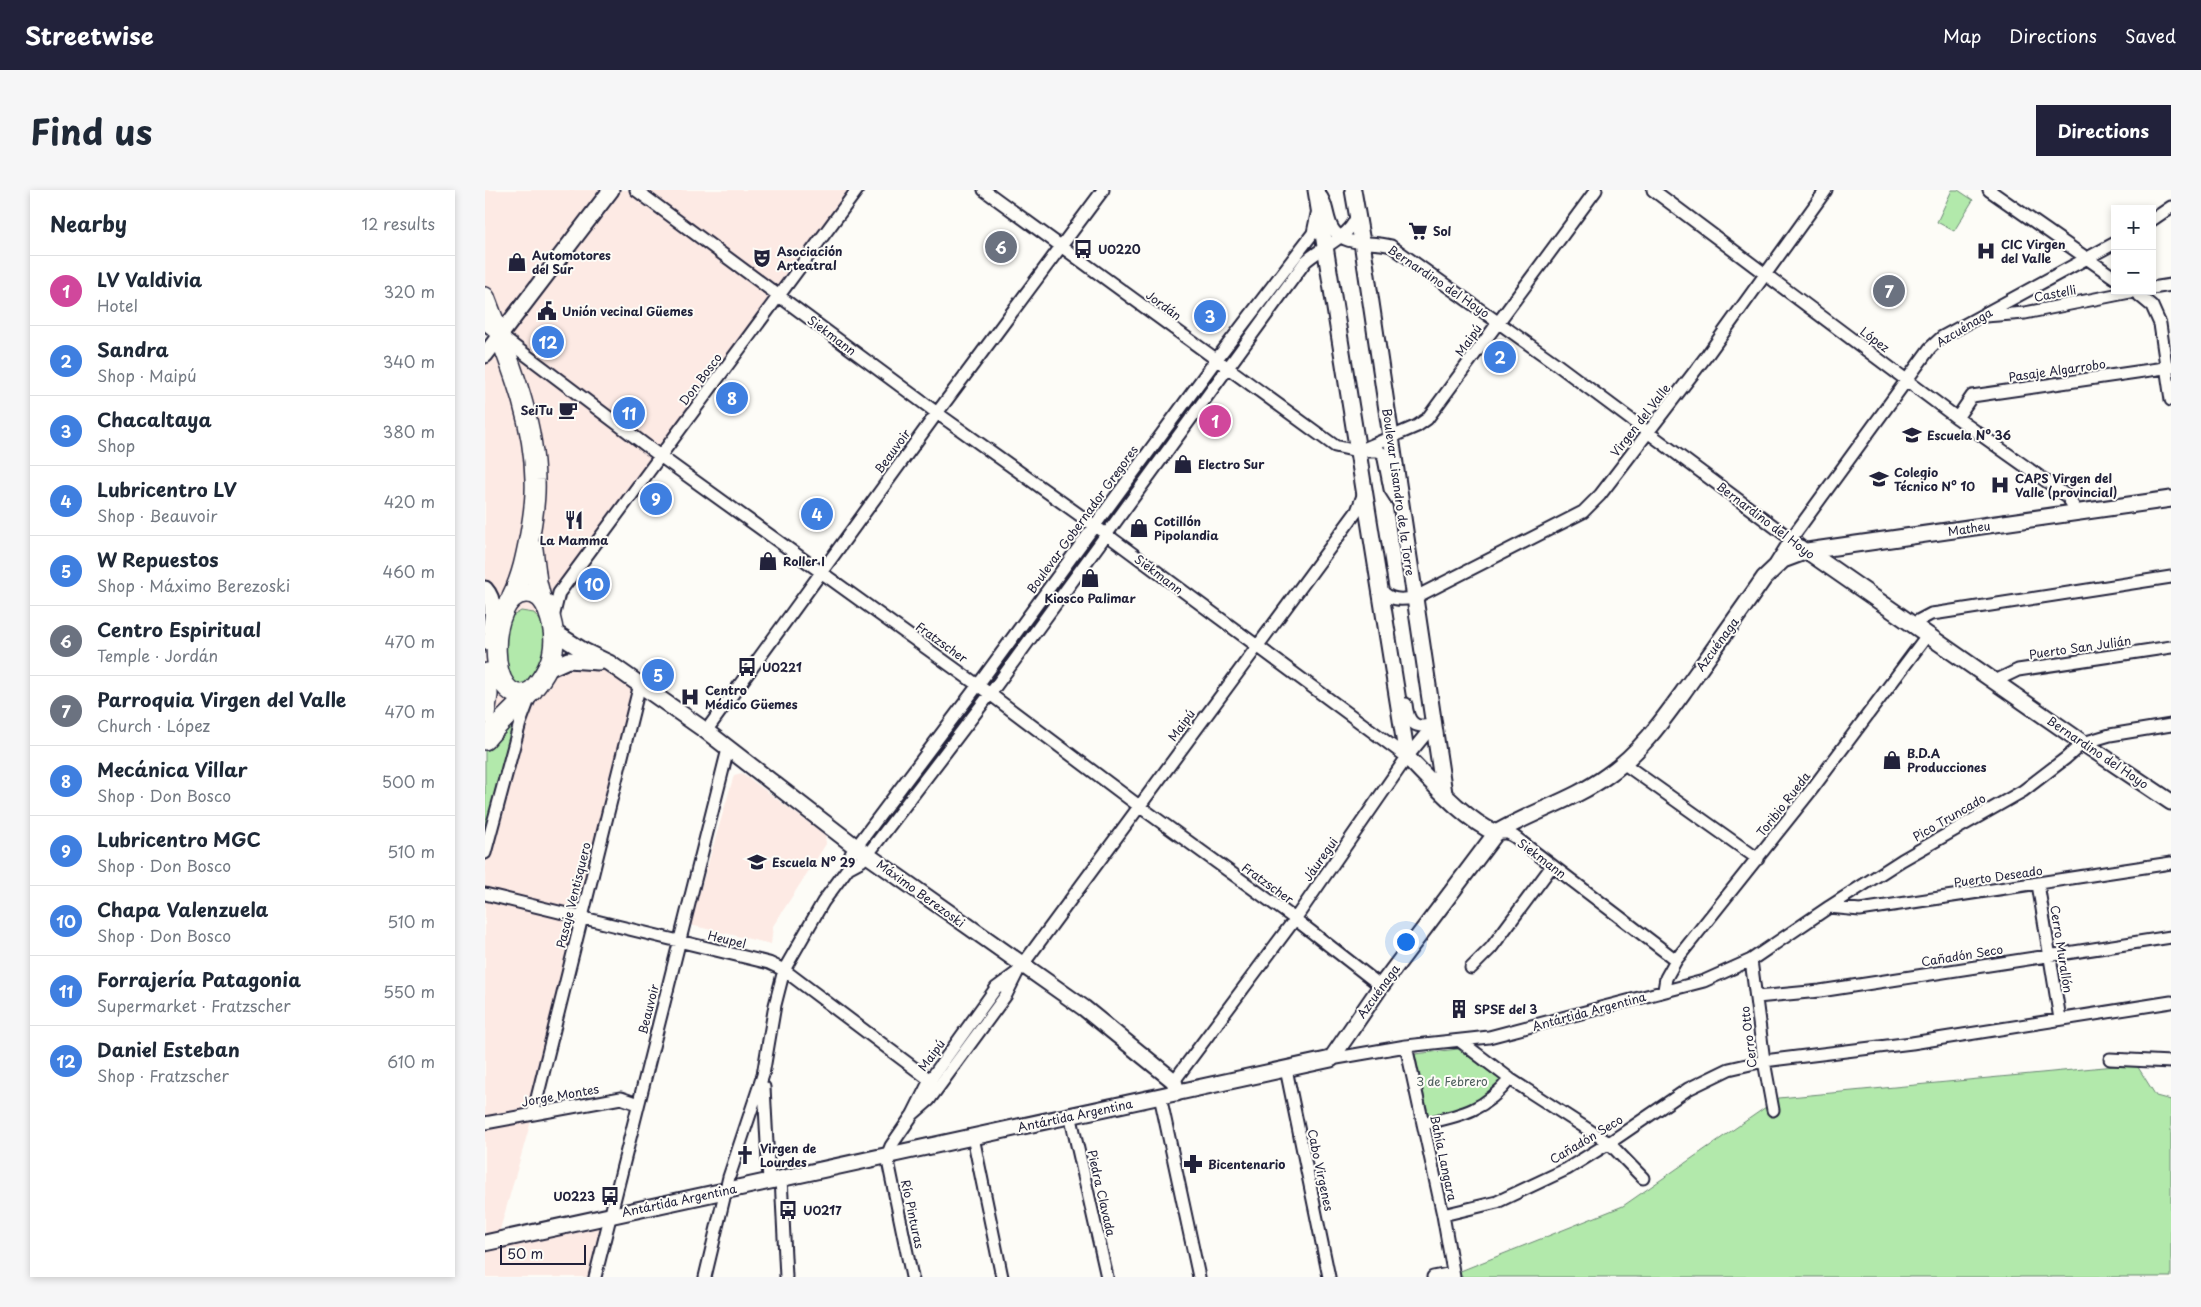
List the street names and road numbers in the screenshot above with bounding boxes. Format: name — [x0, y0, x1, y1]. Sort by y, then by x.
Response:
street label: Bernardino del Hoyo — [1385, 240, 1494, 322]
street label: Castelli — [2032, 280, 2078, 306]
street label: Jordán — [1143, 286, 1185, 324]
street label: Azcuénaga — [1932, 303, 1996, 351]
street label: Siekmann — [804, 311, 860, 359]
street label: Maipú — [1450, 320, 1486, 360]
street label: López — [1857, 322, 1894, 356]
street label: Don Bosco — [674, 349, 726, 409]
street label: Pasaje Algarrobo — [2007, 354, 2107, 386]
street label: Virgen del Valle — [1606, 379, 1674, 460]
street label: Boulevar Lisandro de la Torre — [1378, 407, 1420, 577]
street label: Beauvoir — [870, 425, 915, 477]
street label: Boulevar Gobernador Gregores — [1022, 441, 1142, 597]
street label: Bernardino del Hoyo — [1713, 477, 1819, 563]
street label: Matheu — [1947, 516, 1991, 540]
street label: Siekmann — [1131, 550, 1187, 598]
street label: Azcuénaga — [1691, 613, 1743, 675]
street label: Fratzscher — [913, 617, 972, 667]
street label: Puerto San Julián — [2028, 631, 2132, 663]
street label: Maipú — [1163, 705, 1199, 745]
street label: Bernardino del Hoyo — [2044, 711, 2153, 793]
street label: Toribio Rueda — [1752, 767, 1815, 840]
street label: Pico Truncado — [1909, 789, 1989, 845]
street label: Jáuregui — [1298, 833, 1342, 885]
street label: Siekmann — [1514, 834, 1570, 882]
street label: Pasaje Ventisquero — [551, 840, 595, 950]
street label: Máximo Berezoski — [873, 855, 969, 931]
street label: Fratzscher — [1239, 858, 1298, 908]
street label: Puerto Deseado — [1952, 861, 2044, 891]
street label: Cerro Murallón — [2046, 904, 2078, 994]
street label: Heupel — [706, 926, 748, 952]
street label: Cañadón Seco — [1920, 940, 2004, 970]
street label: Azcuénaga — [1352, 960, 1404, 1022]
street label: Beauvoir — [633, 981, 663, 1036]
street label: Antártida Argentina — [1530, 987, 1648, 1035]
street label: Cerro Otto — [1735, 1005, 1761, 1069]
street label: Maipú — [913, 1035, 949, 1075]
street label: Jorge Montes — [520, 1079, 601, 1111]
street label: Antártida Argentina — [1016, 1094, 1135, 1136]
street label: Cañadón Seco — [1546, 1110, 1626, 1168]
street label: Bahía Langara — [1426, 1113, 1462, 1203]
street label: Cabo Virgenes — [1304, 1127, 1339, 1213]
street label: Piedra Clavada — [1083, 1148, 1121, 1238]
street label: Río Pinturas — [897, 1178, 929, 1251]
street label: Antártida Argentina — [620, 1179, 739, 1221]

